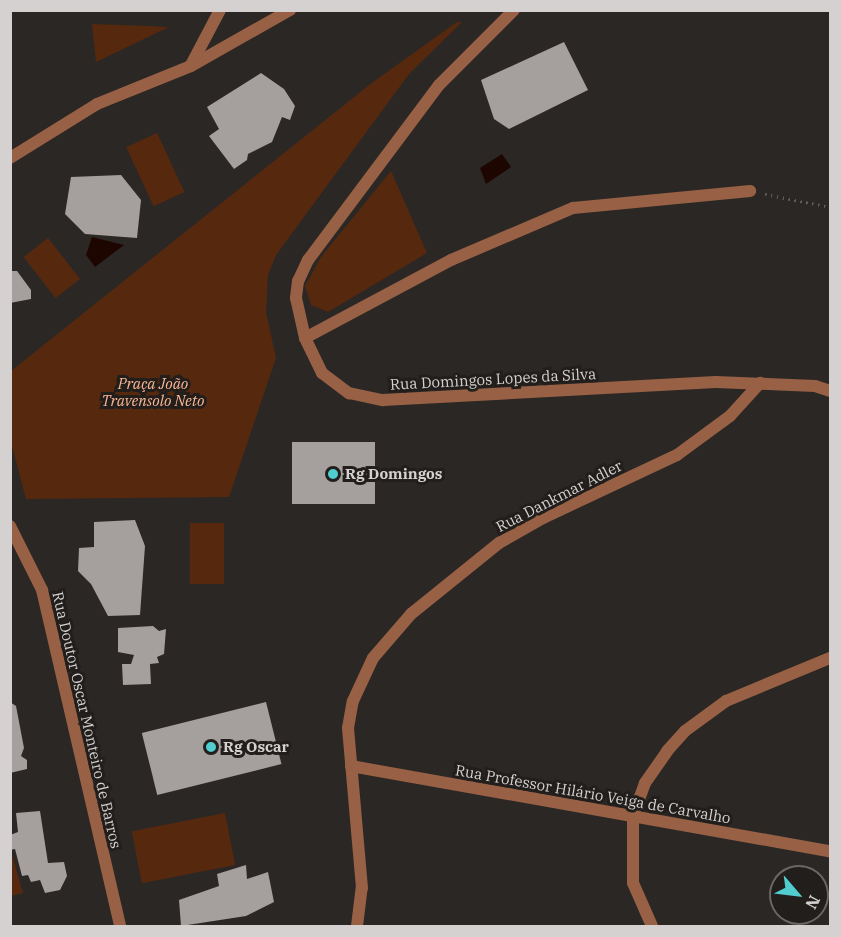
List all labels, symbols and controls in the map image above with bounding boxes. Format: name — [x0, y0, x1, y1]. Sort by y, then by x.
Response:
street label: Rua Domingos Lopes da Silva — [390, 365, 596, 393]
park label: Praça João Travensolo Neto — [102, 374, 204, 409]
street label: Rua Dankmar Adler — [493, 456, 625, 536]
place label: Rg Domingos — [345, 465, 442, 483]
marker: Rg Domingos — [326, 467, 340, 481]
street label: Rua Doutor Oscar Monteiro de Barros — [49, 590, 125, 850]
place label: Rg Oscar — [223, 738, 289, 756]
marker: Rg Oscar — [204, 740, 218, 754]
street label: Rua Professor Hilário Veiga de Carvalho — [454, 761, 732, 827]
north arrow — [769, 865, 829, 925]
text: N — [801, 892, 825, 913]

